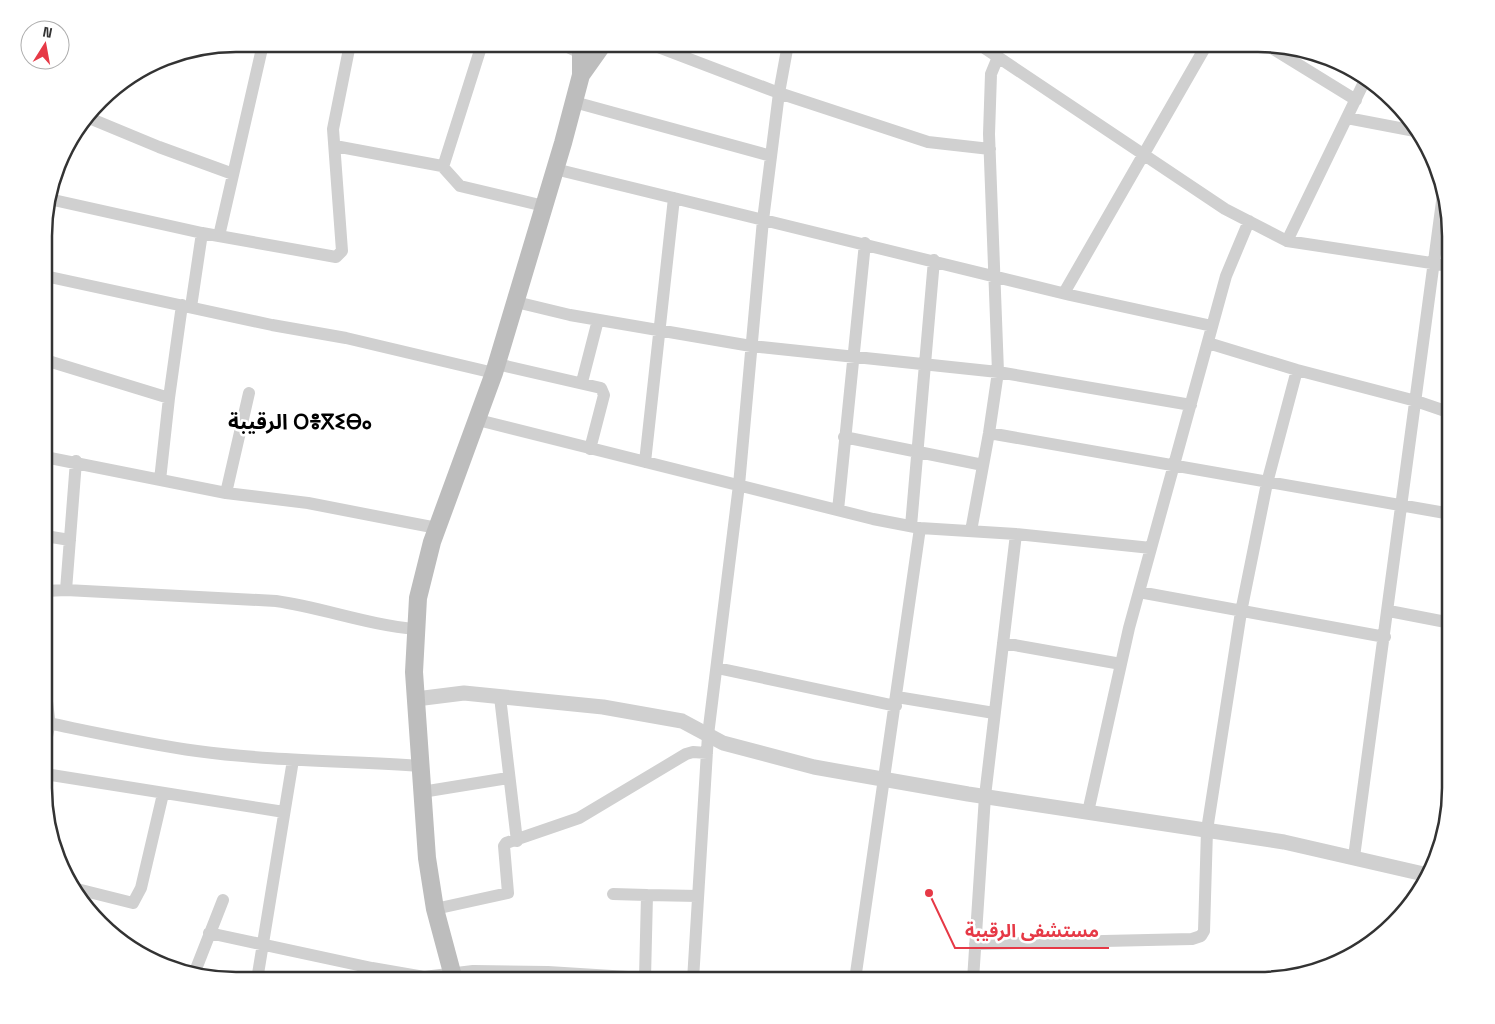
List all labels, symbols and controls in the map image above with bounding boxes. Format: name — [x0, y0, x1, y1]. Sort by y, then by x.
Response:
north arrow — [20, 20, 70, 70]
text: N — [41, 23, 54, 42]
district label: الرقيبة ⵔⴻⴳⵉⴱⴰ — [228, 408, 372, 435]
callout: مستشفى الرقيبة — [955, 915, 1109, 948]
text: مستشفى الرقيبة — [965, 919, 1099, 942]

